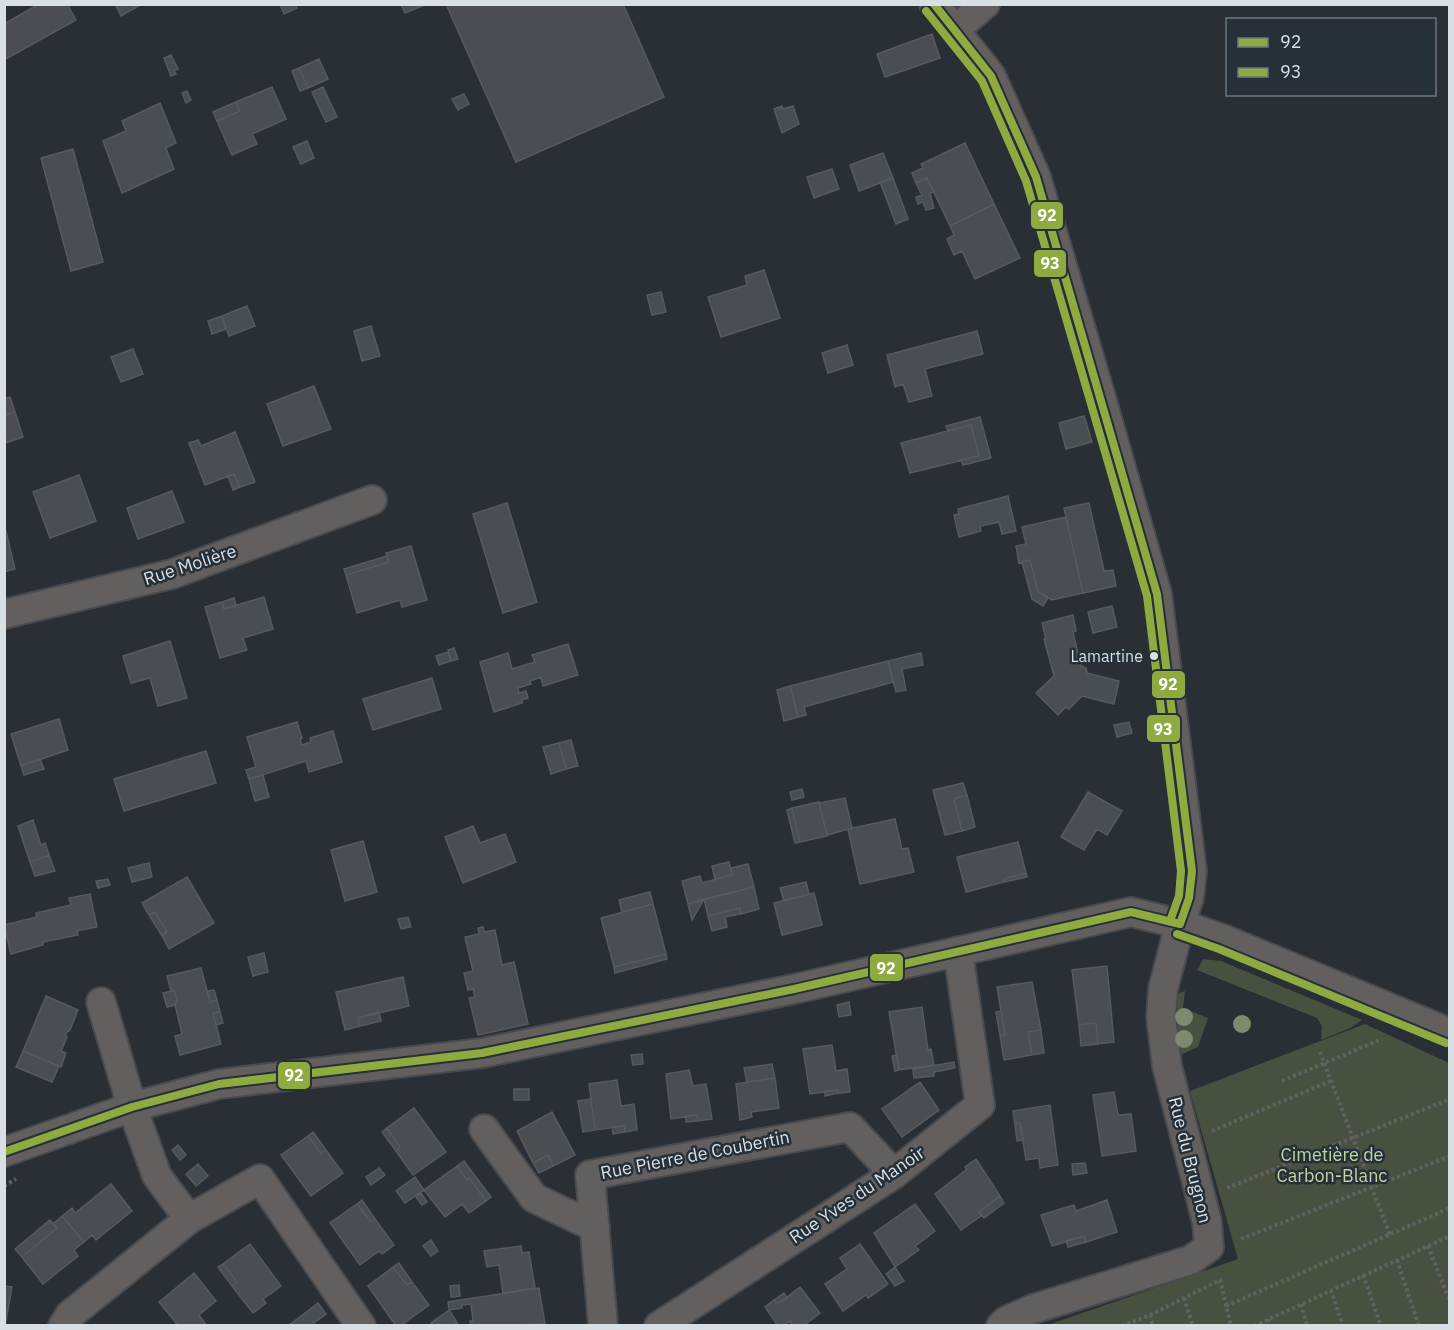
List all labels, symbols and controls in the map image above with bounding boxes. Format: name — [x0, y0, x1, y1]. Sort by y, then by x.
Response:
legend — [1226, 18, 1436, 96]
text: 92 — [1280, 30, 1302, 53]
text: 93 — [1280, 60, 1302, 83]
line badge: 92 — [1030, 201, 1064, 230]
text: 92 — [1037, 205, 1057, 225]
line badge: 93 — [1033, 249, 1067, 278]
text: 93 — [1040, 253, 1060, 273]
street label: Rue Molière — [141, 539, 239, 590]
place label: Lamartine — [1071, 646, 1143, 666]
marker: Lamartine — [1148, 650, 1160, 662]
line badge: 92 — [1151, 670, 1186, 699]
text: 92 — [1158, 674, 1178, 694]
line badge: 93 — [1146, 714, 1181, 743]
text: 93 — [1153, 719, 1173, 739]
line badge: 92 — [869, 953, 904, 982]
text: 92 — [876, 958, 896, 978]
line badge: 92 — [277, 1061, 311, 1090]
text: 92 — [284, 1065, 304, 1085]
street label: Rue du Brugnon — [1164, 1094, 1217, 1225]
street label: Rue Pierre de Coubertin — [598, 1125, 792, 1184]
street label: Rue Yves du Manoir — [785, 1141, 929, 1248]
park label: Cimetière de Carbon-Blanc — [1277, 1143, 1387, 1187]

